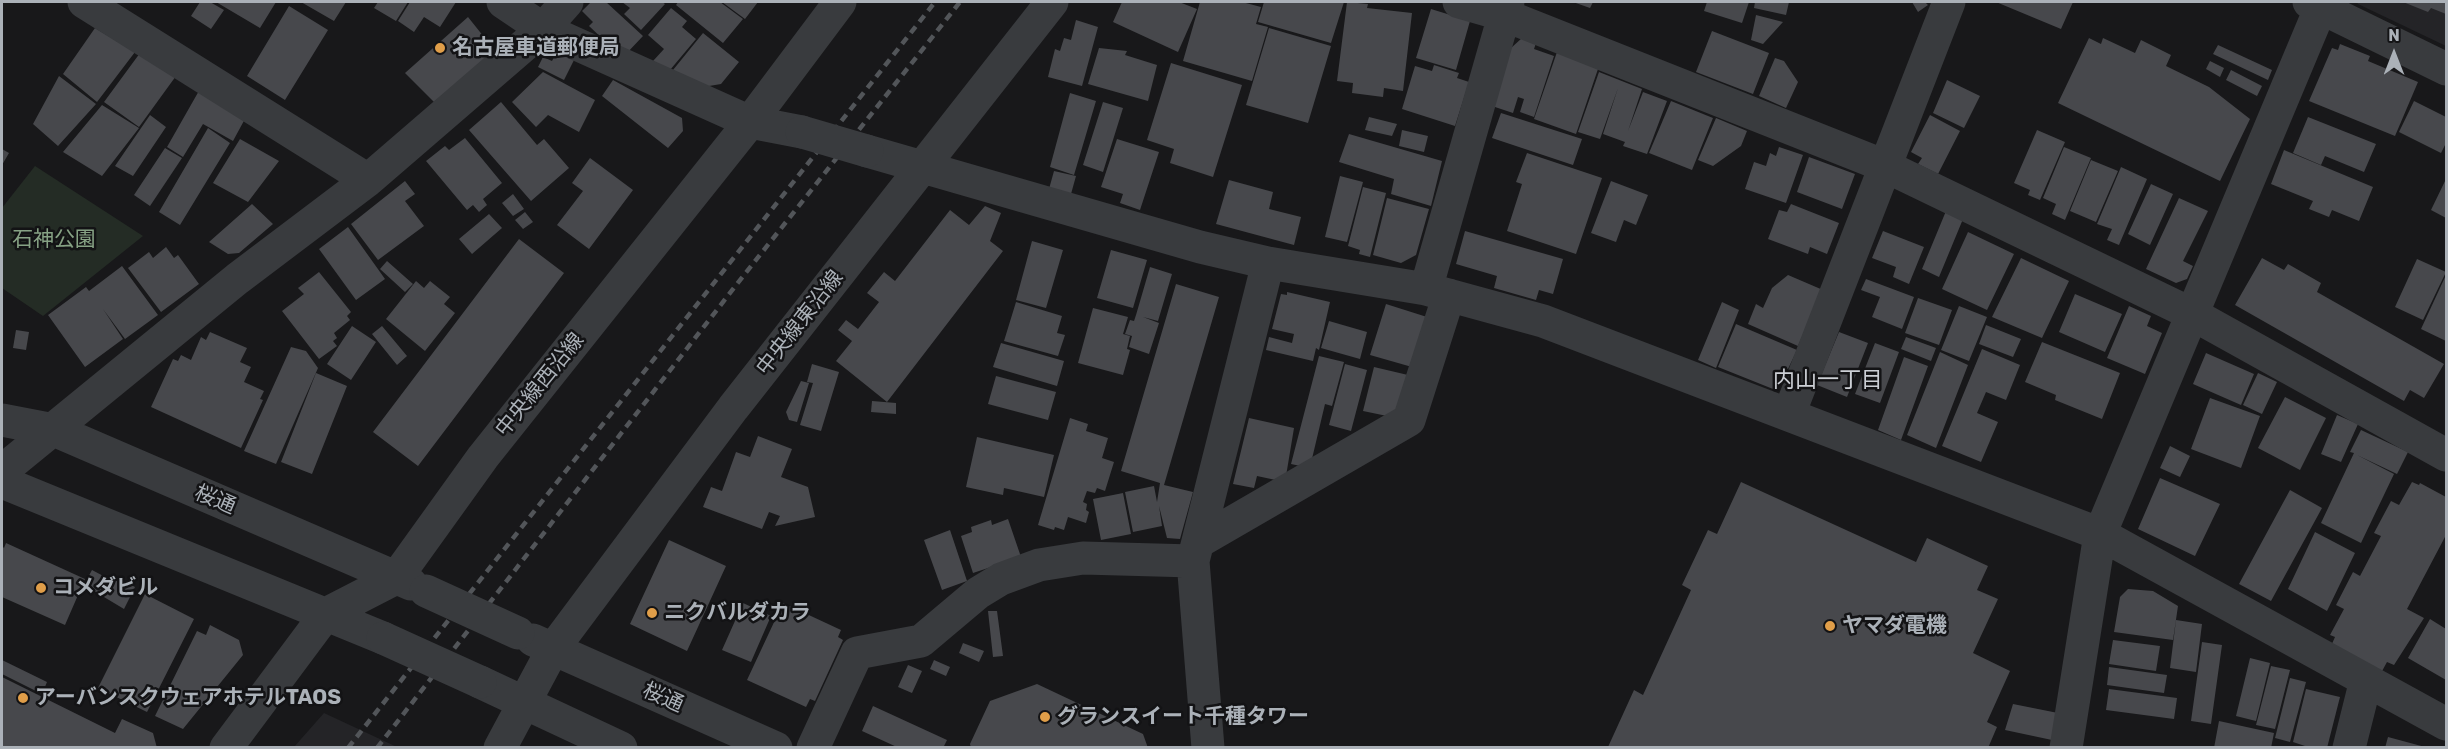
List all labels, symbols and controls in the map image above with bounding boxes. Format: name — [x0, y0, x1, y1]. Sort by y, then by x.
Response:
north arrow — [2364, 24, 2424, 84]
text: N — [2388, 26, 2400, 45]
place label: 名古屋車道郵便局 — [452, 35, 620, 61]
marker: 名古屋車道郵便局 — [433, 41, 447, 55]
park label: 石神公園 — [12, 227, 96, 253]
street label: 中央線東沿線 — [751, 266, 849, 380]
street label: 中央線西沿線 — [491, 328, 589, 442]
district label: 内山一丁目 — [1773, 368, 1883, 394]
street label: 桜通 — [191, 480, 239, 520]
place label: コメダビル — [53, 575, 158, 601]
marker: コメダビル — [34, 581, 48, 595]
place label: ニクバルダカラ — [664, 600, 811, 626]
marker: ニクバルダカラ — [645, 606, 659, 620]
place label: ヤマダ電機 — [1842, 613, 1947, 639]
marker: ヤマダ電機 — [1823, 619, 1837, 633]
street label: 桜通 — [639, 678, 687, 718]
place label: アーバンスクウェアホテルTAOS — [35, 685, 341, 711]
marker: アーバンスクウェアホテルTAOS — [16, 691, 30, 705]
place label: グランスイート千種タワー — [1057, 704, 1309, 730]
marker: グランスイート千種タワー — [1038, 710, 1052, 724]

